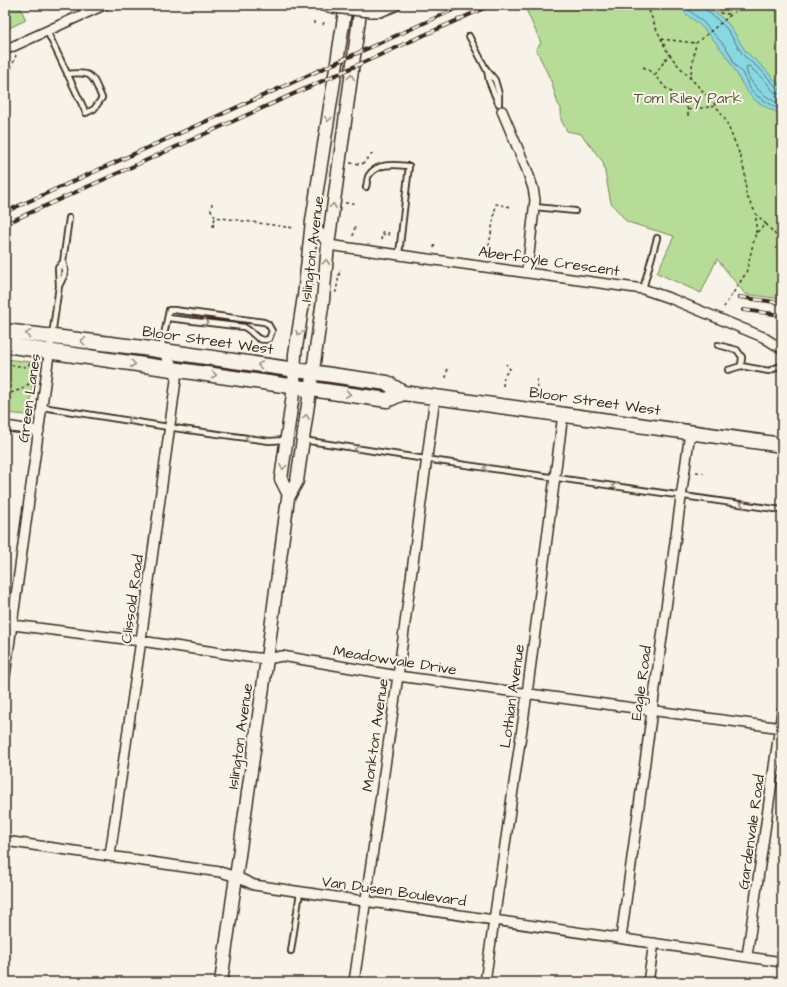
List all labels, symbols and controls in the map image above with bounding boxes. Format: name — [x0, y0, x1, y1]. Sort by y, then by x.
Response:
one-way arrow — [346, 74, 355, 80]
park label: Tom Riley Park — [634, 88, 742, 110]
one-way arrow — [324, 116, 333, 122]
street label: Islington Avenue — [296, 195, 330, 303]
one-way arrow — [328, 203, 337, 209]
street label: Aberfoyle Crescent — [477, 241, 621, 283]
one-way arrow — [322, 259, 331, 265]
one-way arrow — [203, 317, 209, 326]
street label: Bloor Street West — [141, 321, 275, 360]
one-way arrow — [25, 330, 31, 339]
one-way arrow — [295, 330, 304, 336]
one-way arrow — [80, 336, 86, 345]
street label: Green Lanes — [13, 352, 46, 444]
one-way arrow — [130, 359, 136, 368]
one-way arrow — [257, 361, 263, 370]
one-way arrow — [211, 370, 217, 379]
street label: Bloor Street West — [528, 382, 662, 421]
one-way arrow — [345, 389, 351, 398]
one-way arrow — [301, 414, 310, 420]
one-way arrow — [127, 417, 134, 425]
one-way arrow — [244, 434, 251, 443]
one-way arrow — [354, 445, 360, 454]
one-way arrow — [279, 464, 288, 470]
one-way arrow — [483, 464, 489, 473]
one-way arrow — [612, 482, 618, 491]
one-way arrow — [740, 500, 746, 509]
street label: Clissold Road — [116, 553, 149, 645]
street label: Meadowvale Drive — [332, 640, 458, 681]
street label: Lothian Avenue — [495, 643, 530, 749]
street label: Eagle Road — [626, 644, 658, 722]
street label: Monkton Avenue — [357, 677, 394, 793]
street label: Islington Avenue — [223, 682, 259, 790]
street label: Gardenvale Road — [733, 773, 770, 891]
street label: Van Dusen Boulevard — [320, 871, 468, 912]

